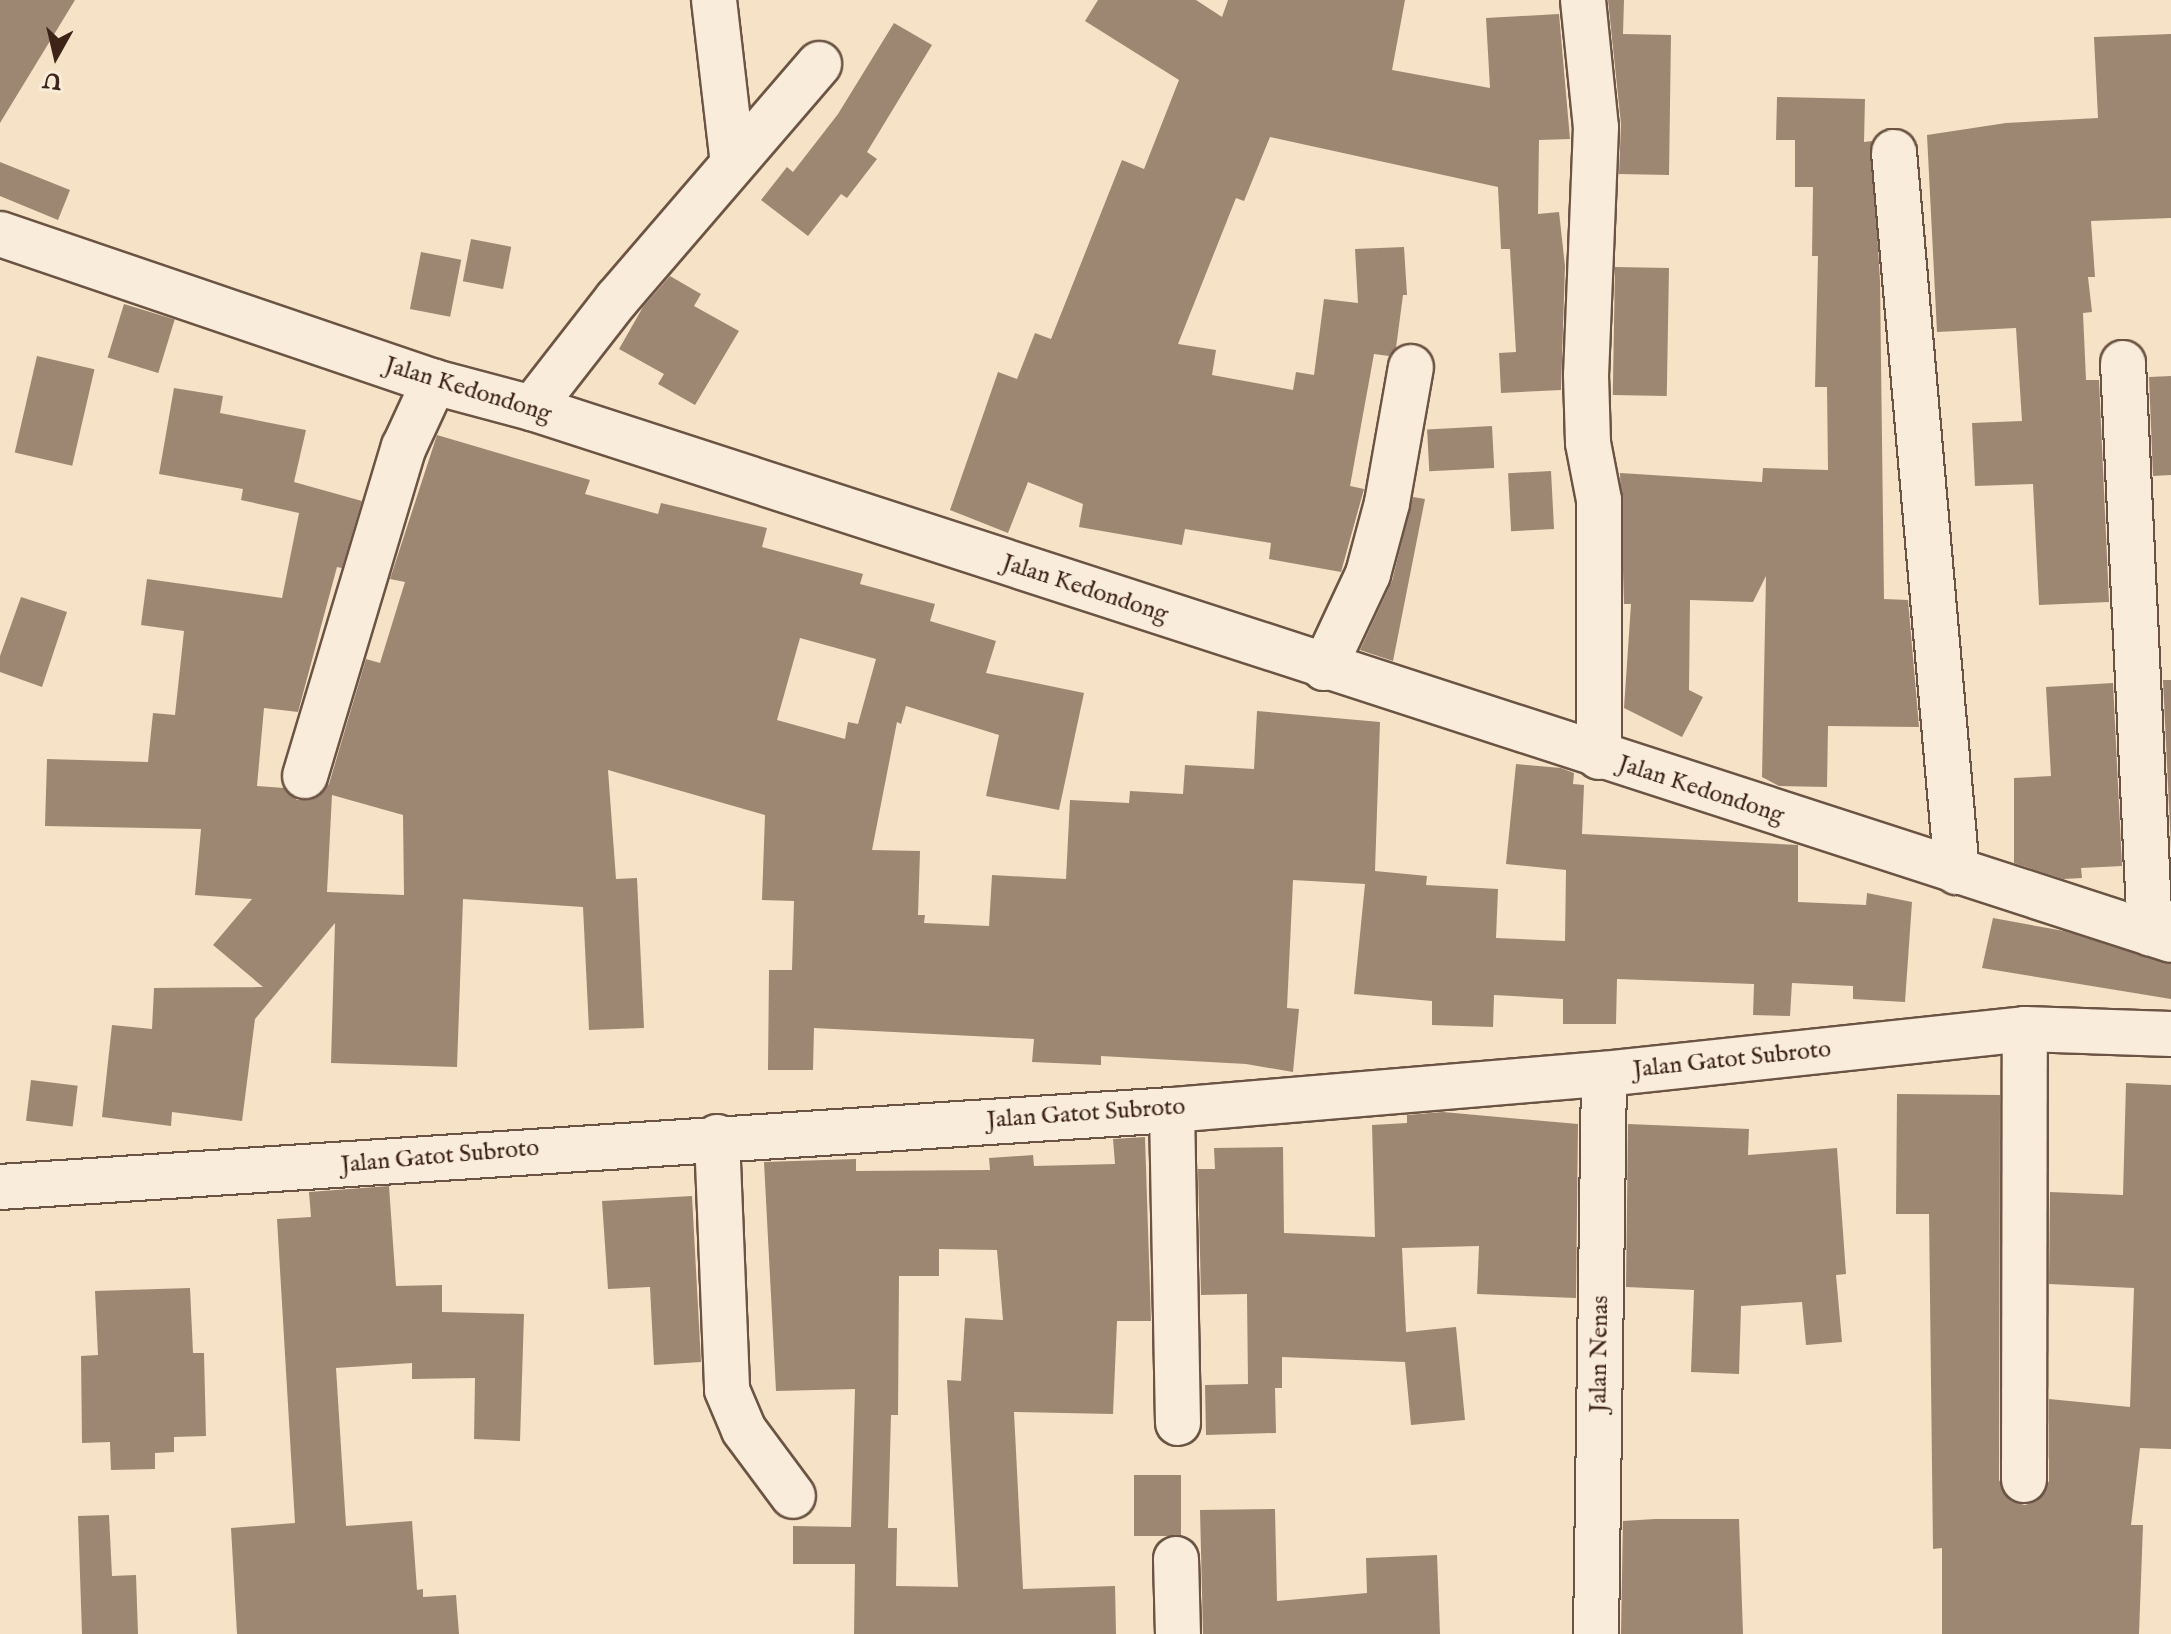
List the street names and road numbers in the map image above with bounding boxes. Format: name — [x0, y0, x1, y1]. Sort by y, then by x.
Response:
street label: Jalan Kedondong — [381, 351, 555, 429]
street label: Jalan Kedondong — [998, 549, 1172, 629]
street label: Jalan Kedondong — [1614, 750, 1788, 830]
street label: Jalan Gatot Subroto — [1632, 1035, 1832, 1085]
street label: Jalan Gatot Subroto — [986, 1093, 1186, 1135]
street label: Jalan Gatot Subroto — [340, 1134, 540, 1180]
street label: Jalan Nenas — [1585, 1295, 1615, 1413]

